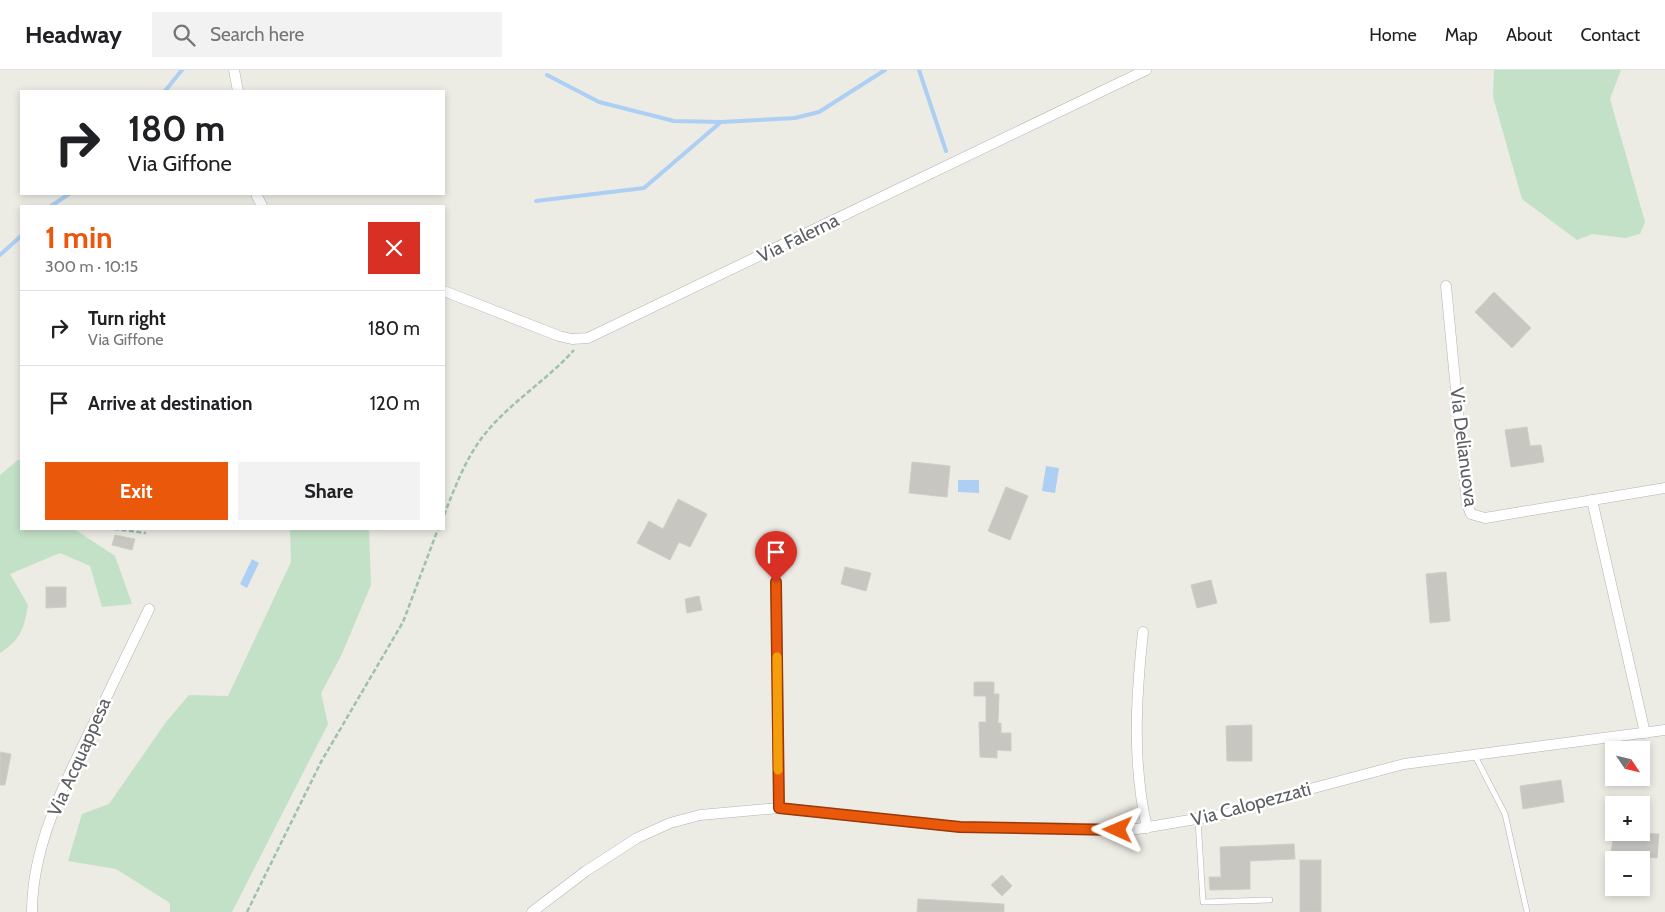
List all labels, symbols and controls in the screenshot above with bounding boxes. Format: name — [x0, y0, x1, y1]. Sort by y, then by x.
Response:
search box — [152, 12, 502, 57]
text: Headway — [25, 20, 122, 49]
icon: search — [170, 21, 198, 49]
text: Search here — [210, 23, 304, 46]
text: Home — [1369, 24, 1417, 46]
text: Map — [1445, 24, 1478, 46]
text: About — [1506, 24, 1552, 46]
text: Contact — [1580, 24, 1640, 46]
text: 180 m — [128, 107, 225, 150]
icon: right — [45, 110, 110, 175]
text: Via Giffone — [128, 150, 232, 177]
street label: Via Falerna — [754, 208, 842, 268]
text: 1 min — [45, 219, 113, 256]
button: close — [368, 222, 420, 274]
text: 300 m · 10:15 — [45, 257, 138, 276]
text: Turn right — [88, 307, 166, 330]
icon: right — [45, 314, 73, 342]
text: 180 m — [368, 317, 420, 340]
text: Via Giffone — [88, 330, 164, 349]
street label: Via Delianuova — [1445, 386, 1483, 508]
icon: arrive — [45, 389, 73, 417]
text: Arrive at destination — [88, 392, 252, 415]
text: 120 m — [370, 392, 420, 415]
button: Exit — [45, 462, 228, 520]
button: Share — [238, 462, 420, 520]
pin — [755, 531, 797, 582]
icon: arrive — [762, 538, 790, 566]
street label: Via Acquappesa — [43, 694, 115, 820]
north arrow — [1605, 741, 1650, 786]
map controls — [1605, 741, 1650, 896]
street label: Via Calopezzati — [1189, 777, 1313, 831]
button: + — [1605, 796, 1650, 841]
position arrow — [1091, 803, 1143, 855]
button: − — [1605, 851, 1650, 896]

